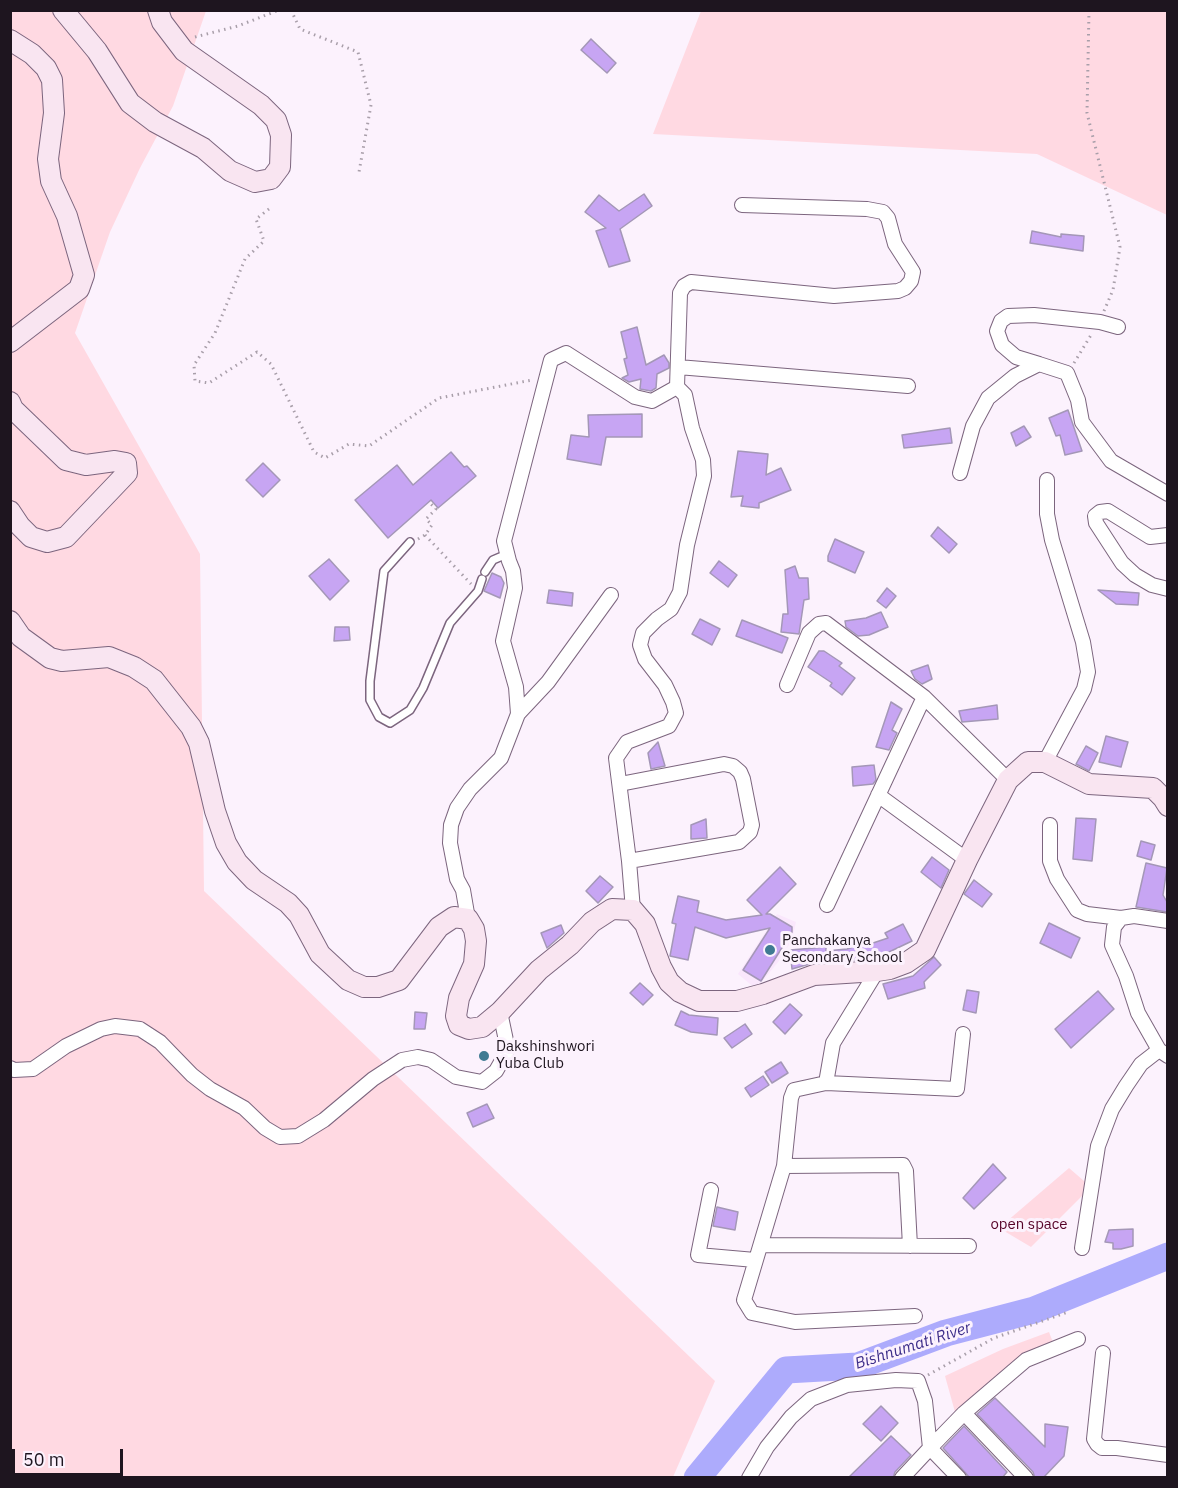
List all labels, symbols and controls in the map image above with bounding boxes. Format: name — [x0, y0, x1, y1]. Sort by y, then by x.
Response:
place label: Panchakanya Secondary School — [782, 932, 902, 967]
marker: Panchakanya Secondary School — [763, 943, 777, 957]
place label: Dakshinshwori Yuba Club — [496, 1038, 595, 1073]
marker: Dakshinshwori Yuba Club — [477, 1049, 491, 1063]
park label: open space — [990, 1216, 1068, 1234]
water label: Bishnumati River — [853, 1318, 973, 1374]
scale bar — [15, 1437, 126, 1475]
text: 50 m — [23, 1448, 65, 1471]

